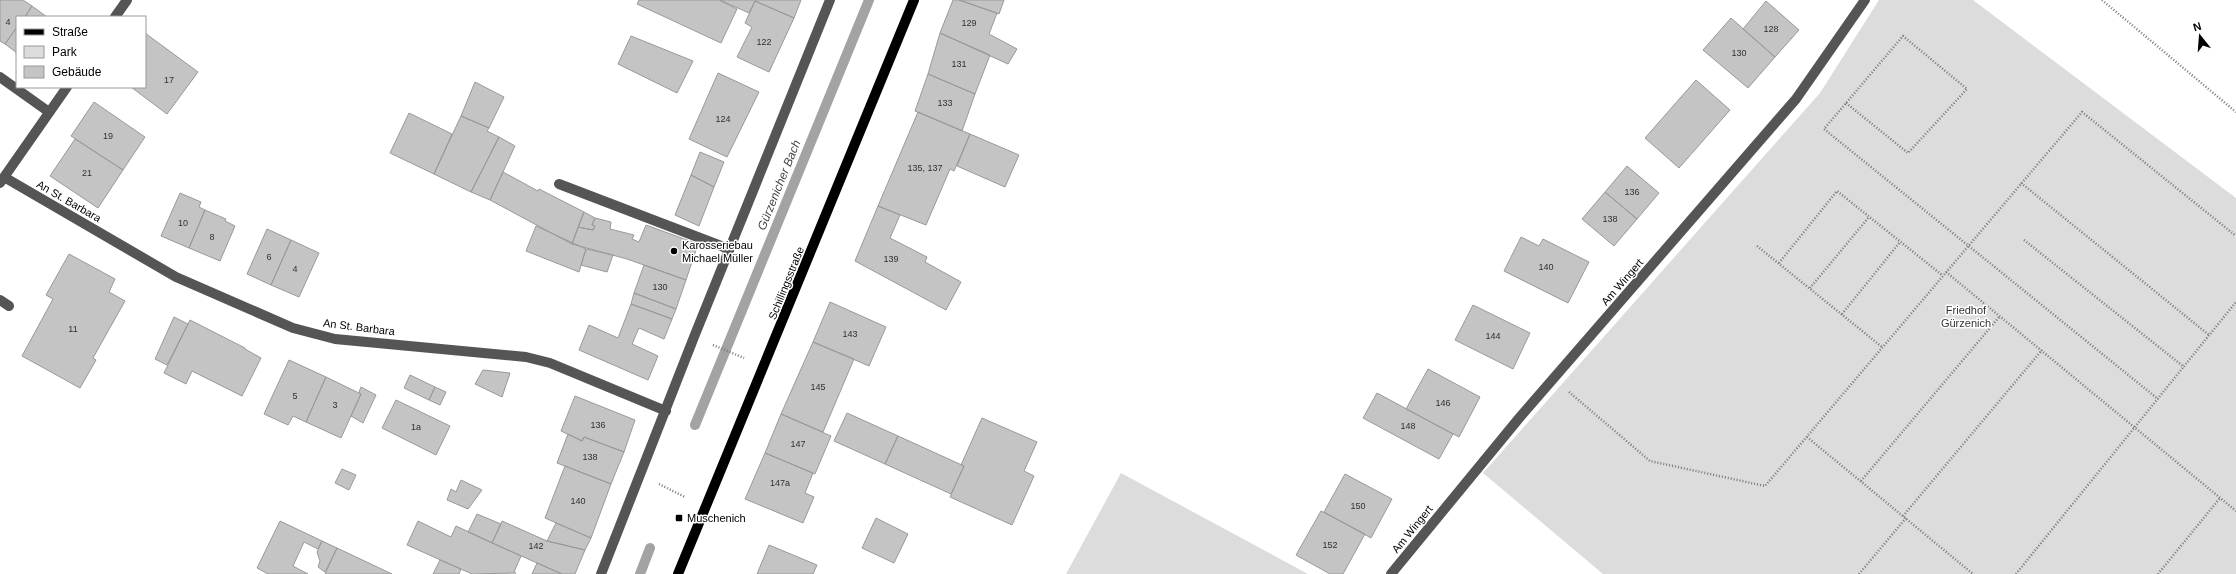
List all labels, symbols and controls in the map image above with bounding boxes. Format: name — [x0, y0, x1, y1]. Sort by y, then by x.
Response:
legend — [16, 16, 146, 88]
north arrow — [2180, 16, 2220, 56]
house number: 4 — [5, 17, 11, 27]
house number: 129 — [961, 18, 977, 28]
text: N — [2192, 20, 2203, 33]
house number: 128 — [1763, 24, 1779, 34]
text: Straße — [52, 25, 88, 39]
house number: 122 — [756, 37, 772, 47]
text: Park — [52, 45, 78, 59]
house number: 130 — [1731, 48, 1747, 58]
house number: 131 — [951, 59, 967, 69]
text: Gebäude — [52, 65, 102, 79]
house number: 17 — [164, 75, 174, 85]
house number: 133 — [937, 98, 953, 108]
house number: 124 — [715, 114, 731, 124]
house number: 19 — [103, 131, 113, 141]
water label: Gürzenicher Bach — [755, 138, 804, 232]
house number: 135, 137 — [907, 163, 943, 173]
house number: 21 — [82, 168, 92, 178]
street label: An St. Barbara — [35, 178, 104, 225]
house number: 136 — [1624, 187, 1640, 197]
house number: 138 — [1602, 214, 1618, 224]
house number: 10 — [178, 218, 188, 228]
house number: 8 — [209, 232, 215, 242]
place label: Karosseriebau Michael Müller — [682, 239, 753, 264]
street label: Schillingsstraße — [766, 245, 806, 321]
marker: Karosseriebau Michael Müller — [669, 246, 679, 256]
house number: 6 — [266, 252, 272, 262]
house number: 139 — [883, 254, 899, 264]
street label: Am Wingert — [1599, 256, 1645, 308]
house number: 140 — [1538, 262, 1554, 272]
house number: 4 — [292, 264, 298, 274]
house number: 130 — [652, 282, 668, 292]
park label: Friedhof Gürzenich — [1941, 304, 1991, 329]
street label: An St. Barbara — [322, 317, 396, 337]
house number: 11 — [68, 324, 78, 334]
house number: 143 — [842, 329, 858, 339]
house number: 144 — [1485, 331, 1501, 341]
house number: 145 — [810, 382, 826, 392]
house number: 5 — [292, 391, 298, 401]
house number: 146 — [1435, 398, 1451, 408]
house number: 3 — [332, 400, 338, 410]
house number: 136 — [590, 420, 606, 430]
house number: 148 — [1400, 421, 1416, 431]
house number: 1a — [411, 422, 421, 432]
house number: 147 — [790, 439, 806, 449]
house number: 138 — [582, 452, 598, 462]
house number: 147a — [770, 478, 790, 488]
house number: 140 — [570, 496, 586, 506]
house number: 150 — [1350, 501, 1366, 511]
street label: Am Wingert — [1389, 503, 1435, 555]
place label: Muschenich — [687, 512, 746, 524]
marker: Muschenich — [674, 513, 684, 523]
house number: 152 — [1322, 540, 1338, 550]
house number: 142 — [528, 541, 544, 551]

